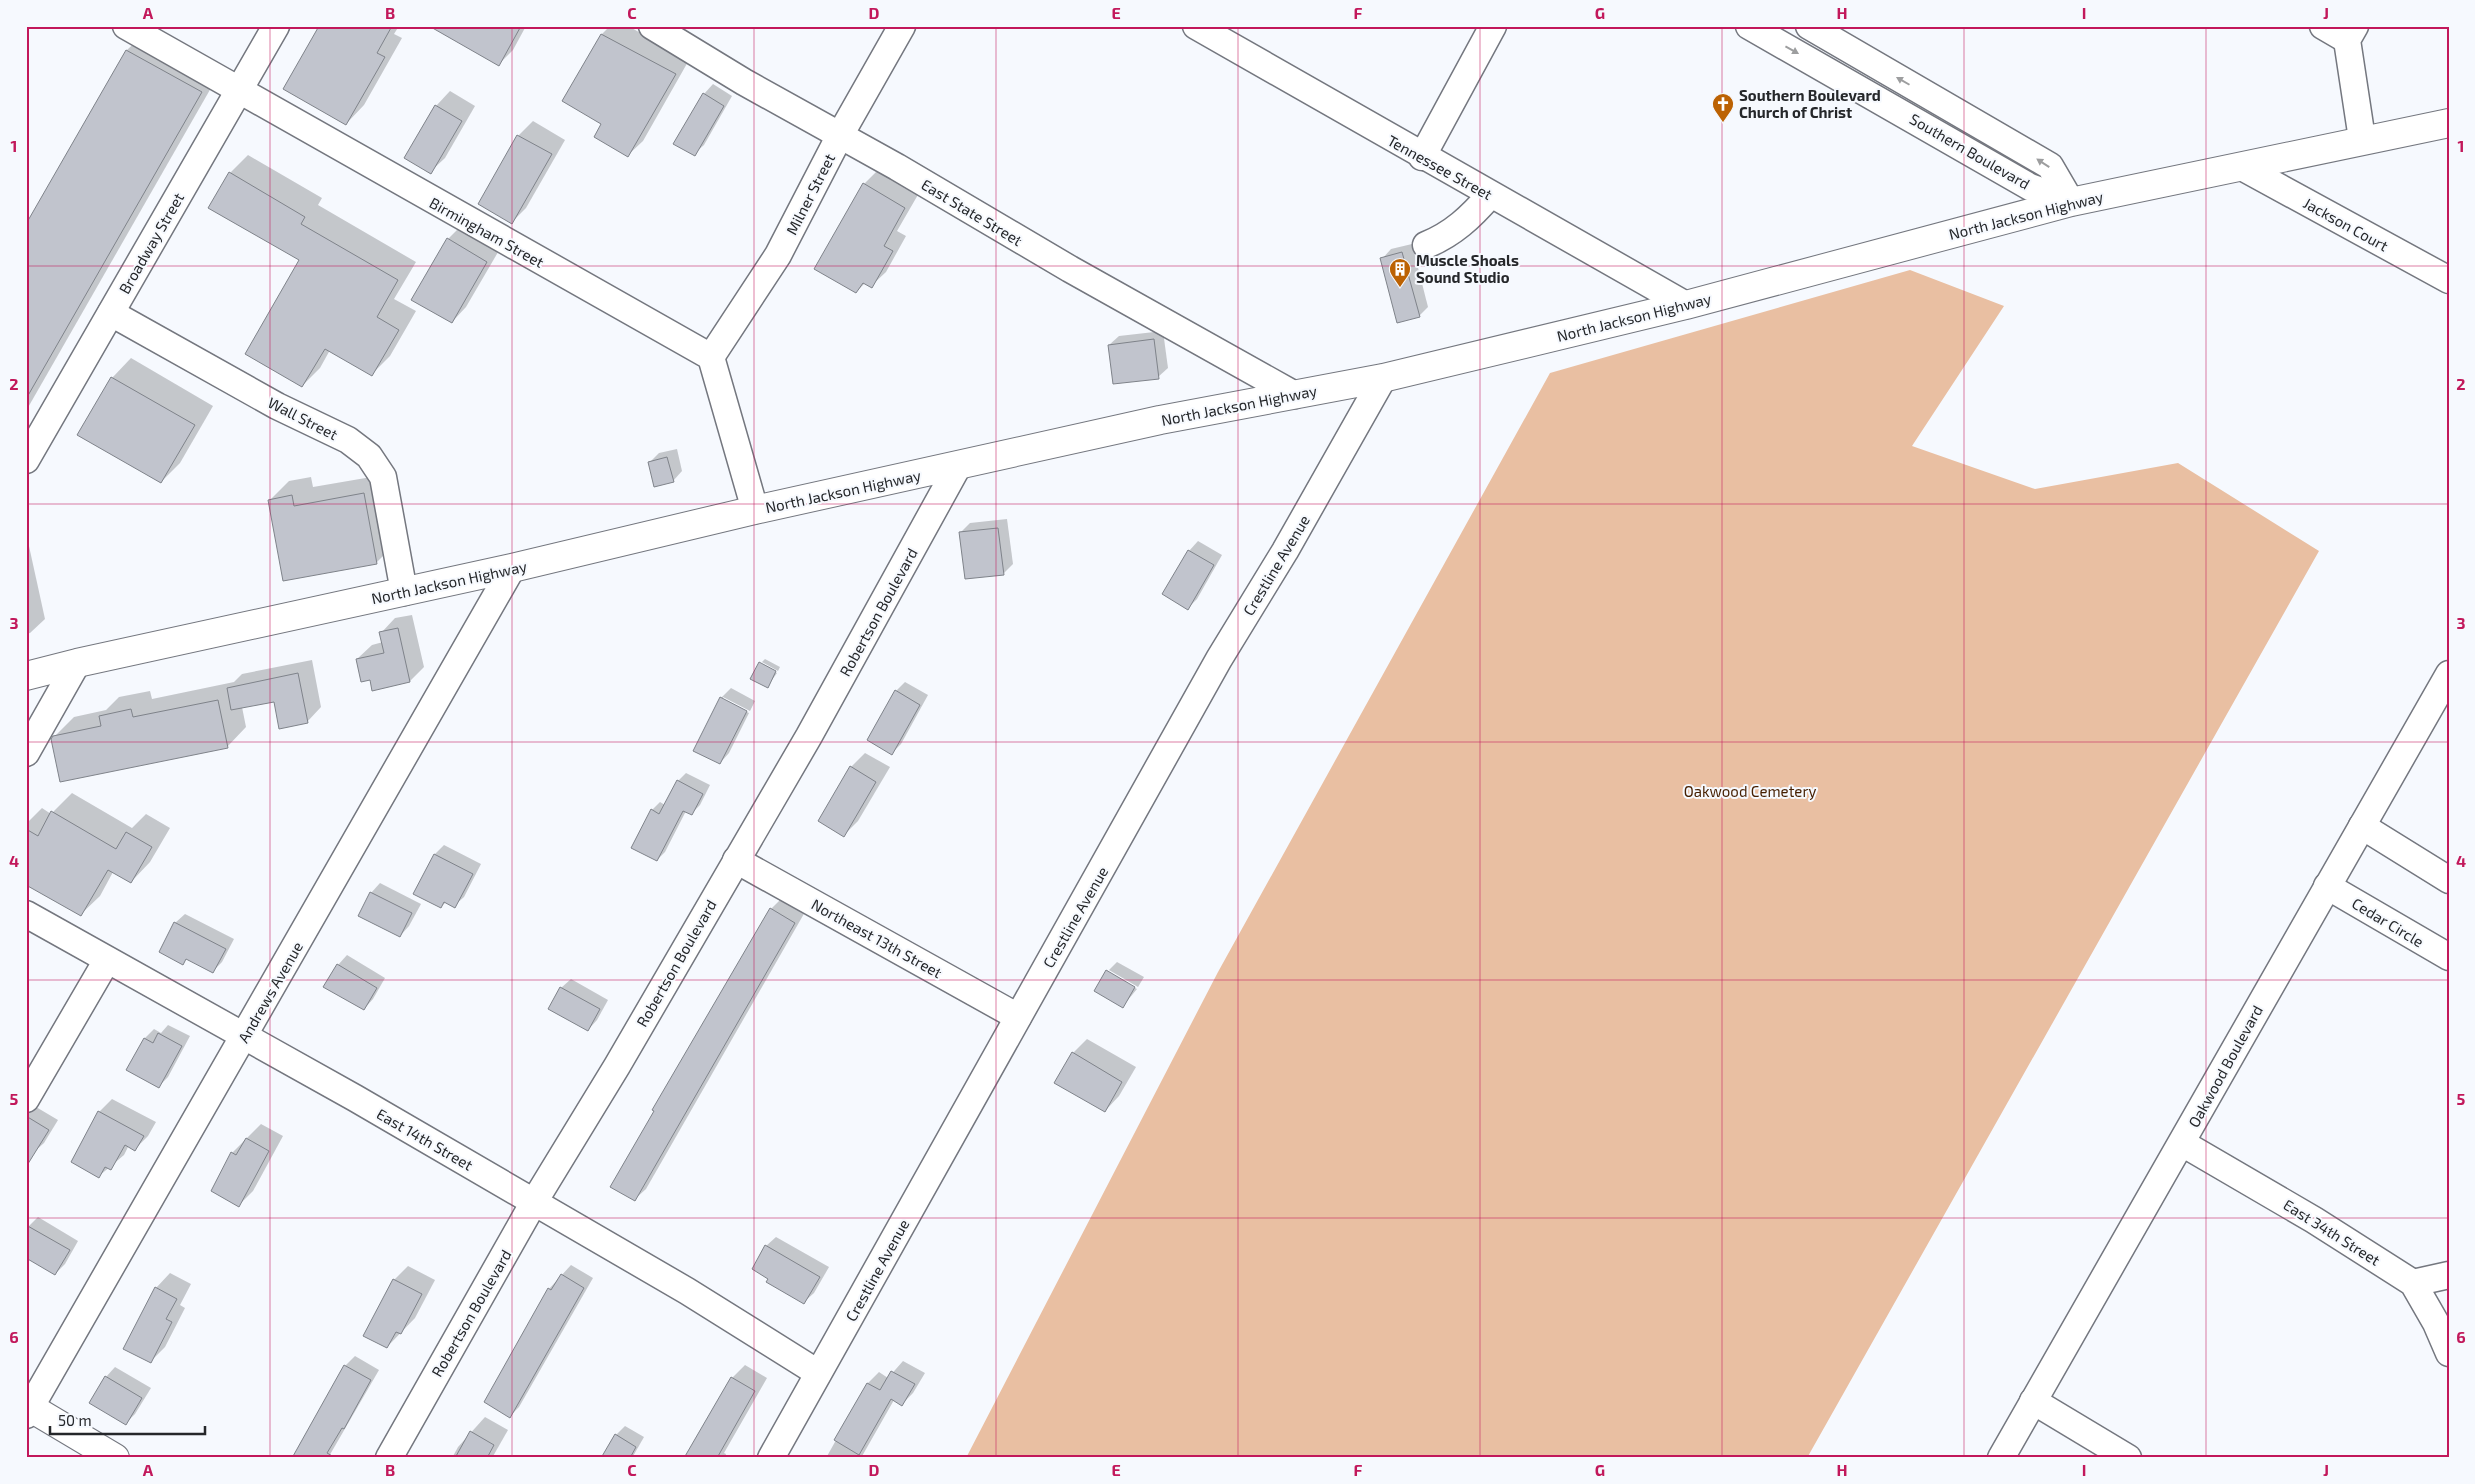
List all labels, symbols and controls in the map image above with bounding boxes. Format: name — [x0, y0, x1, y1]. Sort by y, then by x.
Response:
text: A — [143, 3, 154, 22]
text: B — [385, 3, 395, 22]
text: C — [627, 3, 637, 22]
text: D — [869, 3, 880, 22]
text: E — [1111, 3, 1121, 22]
text: F — [1354, 3, 1363, 22]
text: G — [1595, 3, 1605, 22]
text: H — [1836, 3, 1848, 22]
text: I — [2082, 3, 2086, 22]
text: J — [2323, 3, 2329, 22]
one-way arrow — [1784, 46, 1799, 54]
one-way arrow — [1897, 76, 1910, 85]
place label: Southern Boulevard Church of Christ — [1739, 86, 1881, 121]
church icon: Southern Boulevard Church of Christ — [1711, 92, 1735, 123]
street label: Southern Boulevard — [1907, 109, 2033, 193]
street label: Tennessee Street — [1384, 131, 1496, 203]
text: 1 — [11, 136, 17, 155]
text: 1 — [2458, 136, 2464, 155]
street label: Milner Street — [782, 150, 838, 238]
one-way arrow — [2037, 158, 2050, 167]
street label: East State Street — [918, 175, 1026, 249]
street label: North Jackson Highway — [1947, 187, 2105, 243]
street label: Broadway Street — [115, 189, 187, 297]
street label: Birmingham Street — [427, 193, 548, 271]
street label: Jackson Court — [2301, 193, 2392, 255]
place label: Muscle Shoals Sound Studio — [1416, 251, 1519, 286]
building icon: Muscle Shoals Sound Studio — [1388, 257, 1412, 288]
street label: North Jackson Highway — [1555, 289, 1713, 345]
text: 2 — [9, 374, 19, 393]
text: 2 — [2456, 374, 2466, 393]
street label: North Jackson Highway — [1160, 381, 1319, 429]
street label: Wall Street — [265, 393, 341, 443]
street label: North Jackson Highway — [764, 466, 922, 516]
street label: Crestline Avenue — [1239, 512, 1313, 618]
street label: Robertson Boulevard — [835, 545, 921, 679]
street label: North Jackson Highway — [370, 557, 528, 607]
text: 3 — [9, 613, 19, 632]
text: 3 — [2456, 613, 2466, 632]
park label: Oakwood Cemetery — [1684, 782, 1816, 800]
text: 4 — [9, 851, 19, 870]
text: 4 — [2456, 851, 2466, 870]
street label: Crestline Avenue — [1039, 863, 1111, 971]
street label: Cedar Circle — [2349, 894, 2427, 950]
street label: Northeast 13th Street — [809, 895, 946, 981]
street label: Robertson Boulevard — [632, 896, 720, 1030]
street label: Andrews Avenue — [234, 938, 306, 1046]
street label: Oakwood Boulevard — [2184, 1002, 2266, 1130]
text: 5 — [10, 1089, 19, 1108]
text: 5 — [2457, 1089, 2466, 1108]
street label: East 14th Street — [374, 1104, 476, 1174]
street label: East 34th Street — [2280, 1195, 2384, 1269]
street label: Crestline Avenue — [842, 1216, 912, 1324]
street label: Robertson Boulevard — [427, 1246, 515, 1380]
text: 6 — [9, 1327, 19, 1346]
text: 6 — [2456, 1327, 2466, 1346]
scale bar — [50, 1404, 205, 1436]
text: 50 m — [58, 1411, 92, 1429]
text: A — [143, 1460, 154, 1479]
text: B — [385, 1460, 395, 1479]
text: C — [627, 1460, 637, 1479]
text: D — [869, 1460, 880, 1479]
text: E — [1111, 1460, 1121, 1479]
text: F — [1354, 1460, 1363, 1479]
text: G — [1595, 1460, 1605, 1479]
text: H — [1836, 1460, 1848, 1479]
text: I — [2082, 1460, 2086, 1479]
text: J — [2323, 1460, 2329, 1479]

